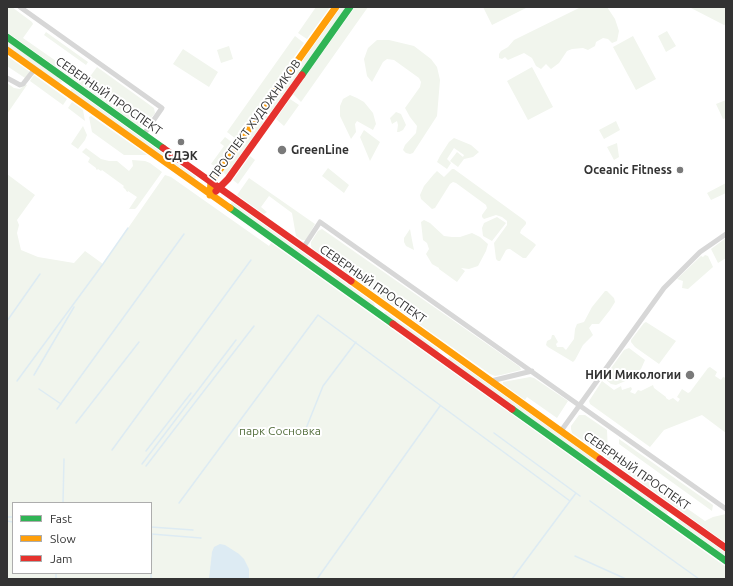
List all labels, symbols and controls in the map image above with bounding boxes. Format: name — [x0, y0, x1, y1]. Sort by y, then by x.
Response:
street label: СЕВЕРНЫЙ ПРОСПЕКТ — [53, 54, 165, 138]
street label: ПРОСПЕКТ ХУДОЖНИКОВ — [206, 57, 304, 183]
marker: СДЭК — [176, 137, 186, 147]
place label: GreenLine — [291, 143, 349, 157]
marker: GreenLine — [276, 144, 288, 156]
place label: СДЭК — [164, 149, 198, 163]
place label: Oceanic Fitness — [584, 163, 672, 177]
marker: Oceanic Fitness — [675, 165, 685, 175]
street label: СЕВЕРНЫЙ ПРОСПЕКТ — [317, 242, 429, 326]
place label: НИИ Микологии — [585, 368, 681, 382]
marker: НИИ Микологии — [684, 369, 696, 381]
park label: парк Сосновка — [239, 424, 321, 438]
street label: СЕВЕРНЫЙ ПРОСПЕКТ — [581, 429, 693, 513]
legend — [12, 502, 152, 574]
text: Fast — [50, 512, 72, 525]
text: Slow — [50, 532, 76, 545]
text: Jam — [50, 552, 72, 565]

